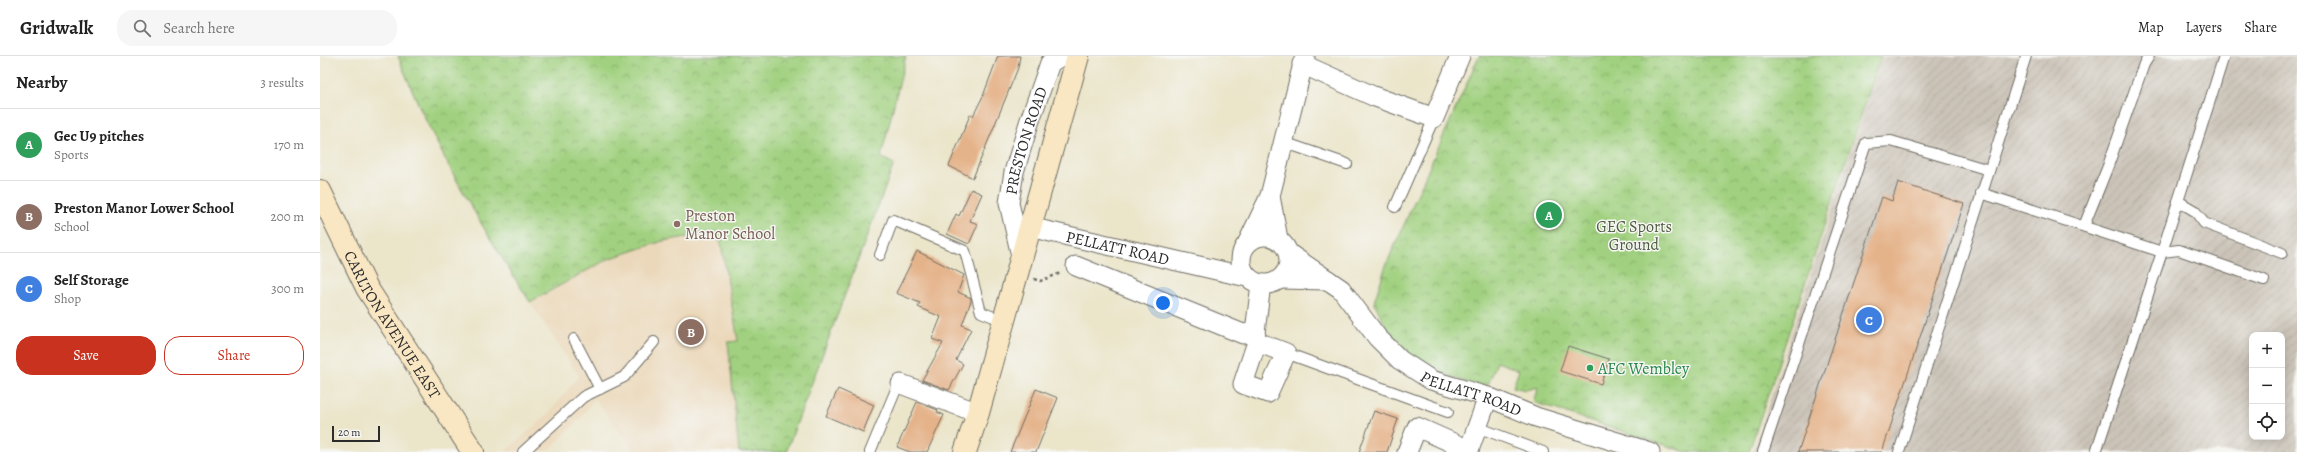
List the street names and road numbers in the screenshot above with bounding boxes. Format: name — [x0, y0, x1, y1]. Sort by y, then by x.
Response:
street label: PRESTON ROAD — [1001, 84, 1053, 196]
street label: PELLATT ROAD — [1064, 226, 1171, 271]
street label: CARLTON AVENUE EAST — [338, 247, 446, 403]
street label: PELLATT ROAD — [1416, 366, 1525, 422]

